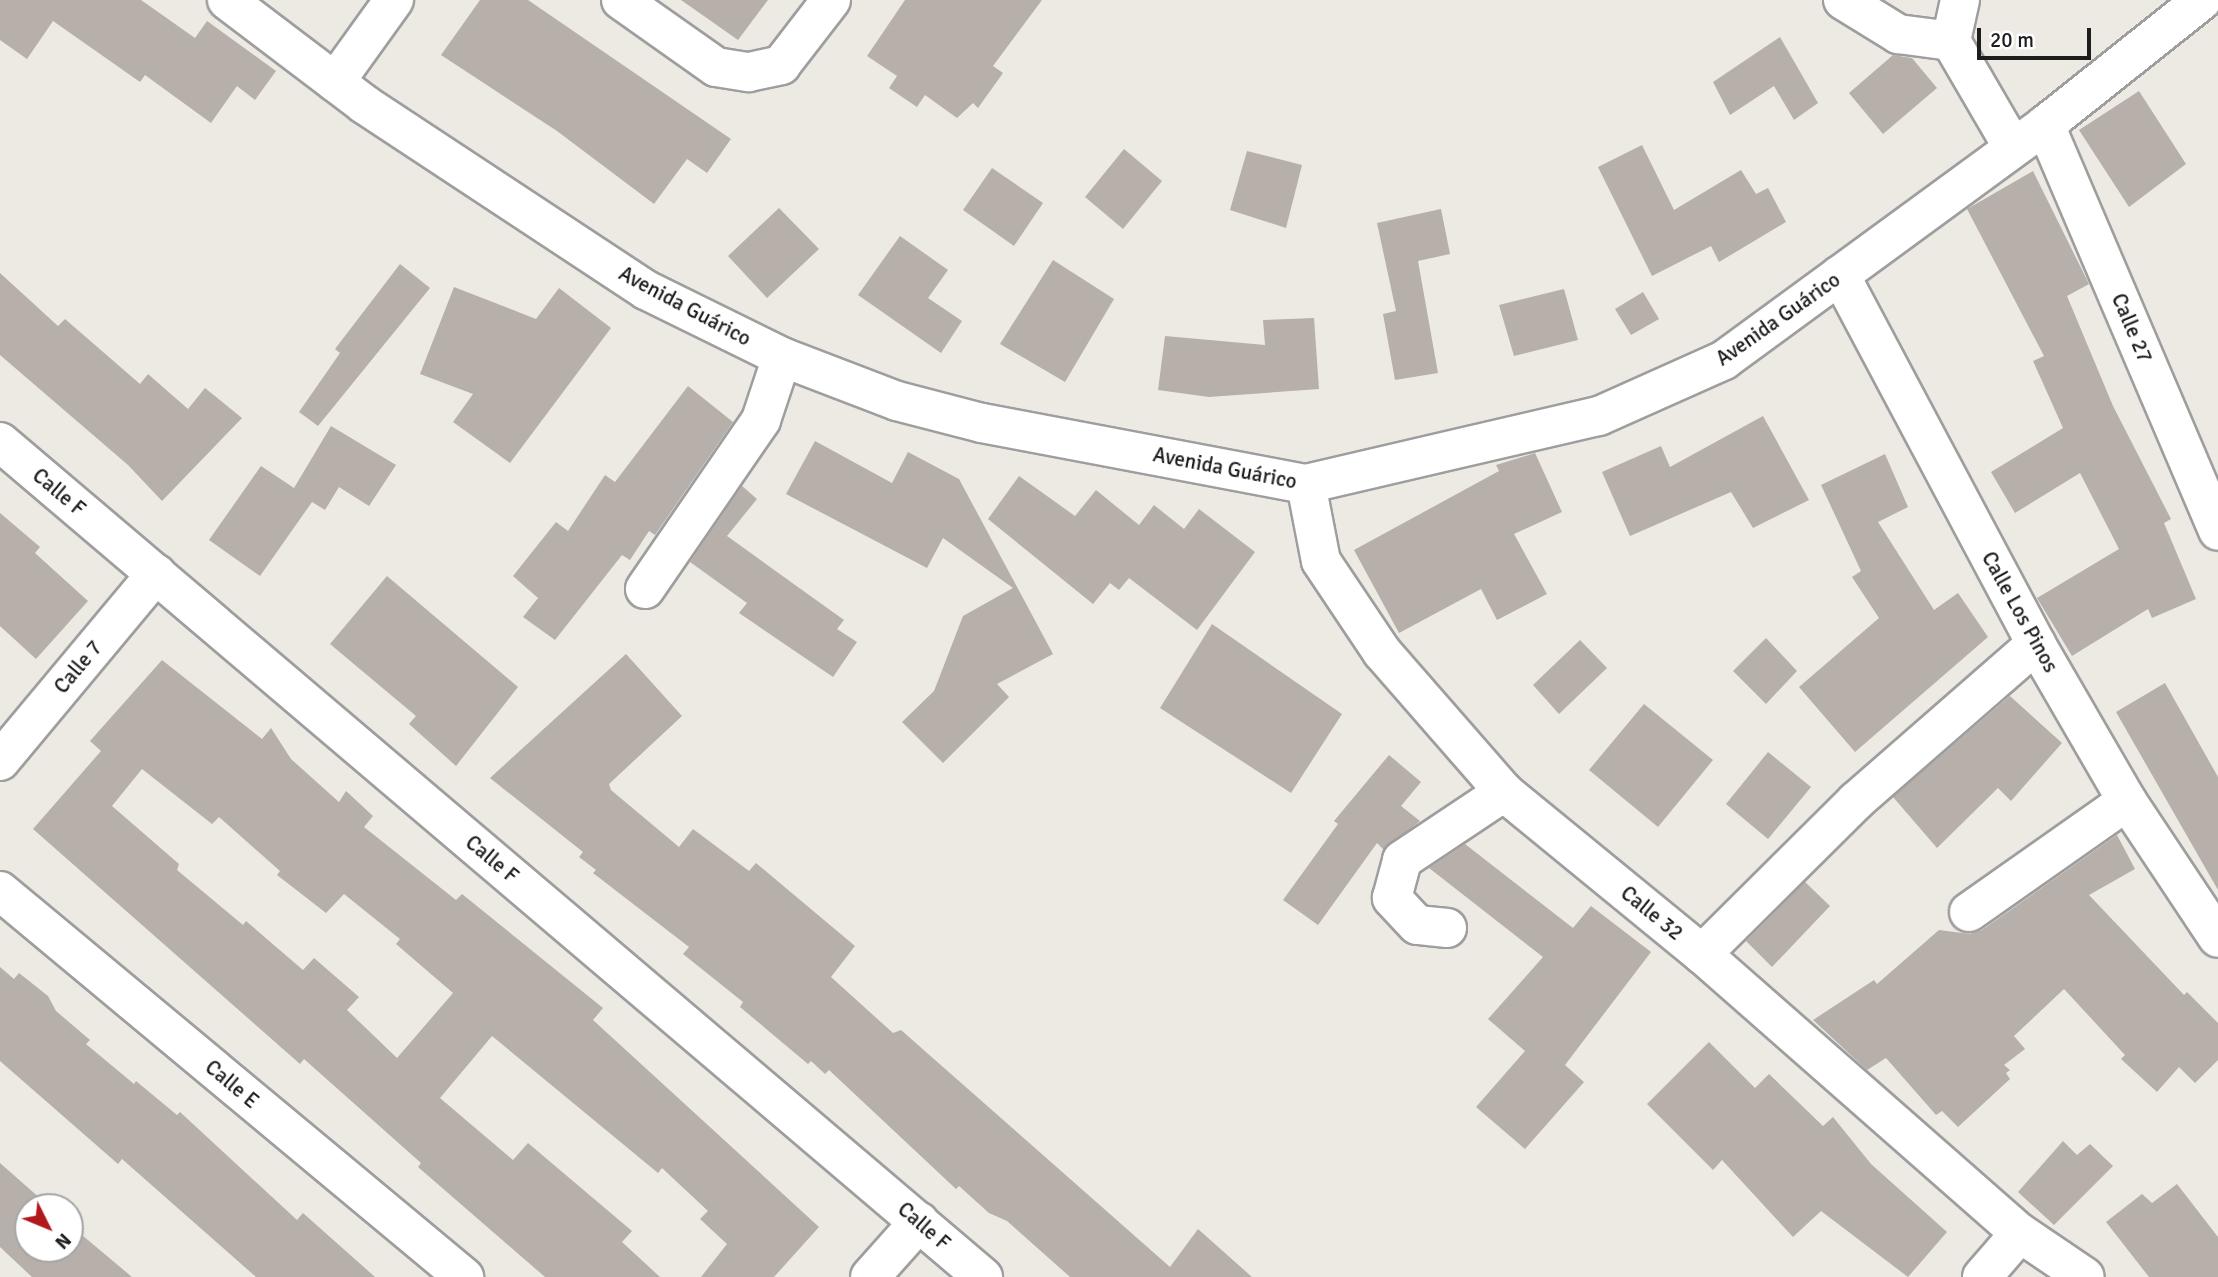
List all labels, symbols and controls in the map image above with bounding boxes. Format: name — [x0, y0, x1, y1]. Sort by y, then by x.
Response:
scale bar — [1980, 14, 2094, 58]
text: 20 m — [1990, 27, 2034, 53]
street label: Avenida Guárico — [615, 261, 755, 351]
street label: Avenida Guárico — [1711, 267, 1845, 371]
street label: Calle 27 — [2106, 290, 2158, 366]
street label: Avenida Guárico — [1151, 442, 1299, 494]
street label: Calle F — [27, 463, 91, 521]
street label: Calle Los Pinos — [1976, 547, 2064, 677]
street label: Calle 7 — [49, 635, 107, 699]
street label: Calle F — [460, 830, 524, 888]
street label: Calle 32 — [1616, 880, 1688, 946]
street label: Calle E — [200, 1054, 264, 1114]
north arrow — [14, 1193, 84, 1263]
street label: Calle F — [893, 1196, 955, 1256]
text: N — [50, 1228, 76, 1254]

